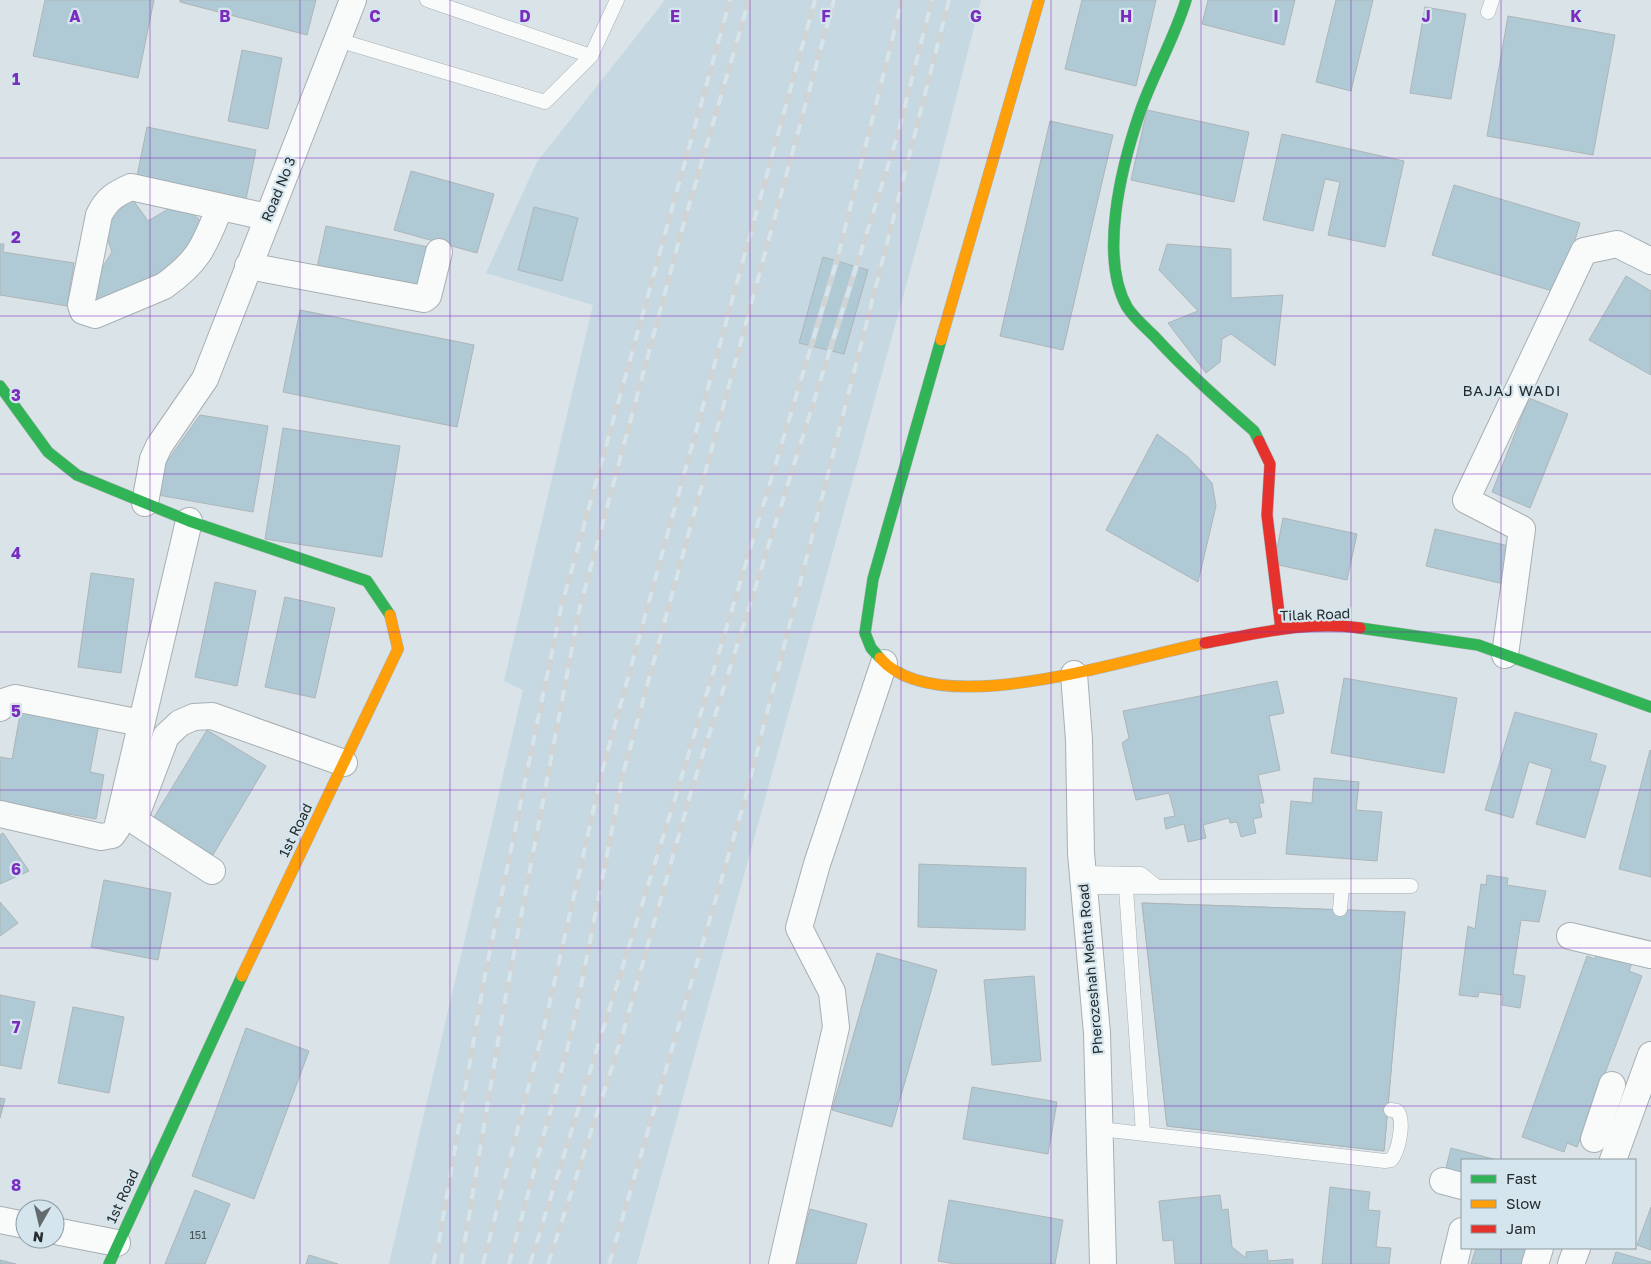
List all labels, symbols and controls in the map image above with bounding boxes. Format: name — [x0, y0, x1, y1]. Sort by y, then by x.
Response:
text: A — [69, 6, 81, 26]
text: B — [219, 6, 231, 26]
text: C — [369, 6, 381, 26]
text: D — [519, 6, 531, 26]
text: E — [670, 6, 680, 26]
text: F — [821, 6, 831, 26]
text: G — [970, 6, 982, 26]
text: H — [1120, 6, 1132, 26]
text: I — [1273, 6, 1279, 26]
text: J — [1421, 6, 1431, 26]
text: K — [1570, 6, 1582, 26]
text: 1 — [12, 69, 20, 89]
street label: Road No 3 — [257, 154, 299, 224]
text: 2 — [11, 227, 21, 247]
district label: BAJAJ WADI — [1463, 381, 1561, 399]
text: 3 — [11, 385, 21, 405]
text: 4 — [11, 543, 21, 563]
street label: Tilak Road — [1279, 604, 1351, 624]
text: 5 — [11, 701, 21, 721]
street label: 1st Road — [275, 800, 315, 860]
text: 6 — [11, 859, 21, 879]
street label: Pherozeshah Mehta Road — [1074, 883, 1106, 1055]
text: 7 — [12, 1017, 21, 1037]
legend — [1461, 1159, 1636, 1249]
street label: 1st Road — [102, 1166, 142, 1226]
text: Fast — [1506, 1169, 1537, 1187]
text: 8 — [11, 1175, 21, 1195]
text: Slow — [1506, 1194, 1541, 1212]
north arrow — [15, 1199, 65, 1249]
text: Jam — [1506, 1219, 1536, 1237]
text: N — [32, 1228, 45, 1247]
house number: 151 — [189, 1228, 207, 1241]

